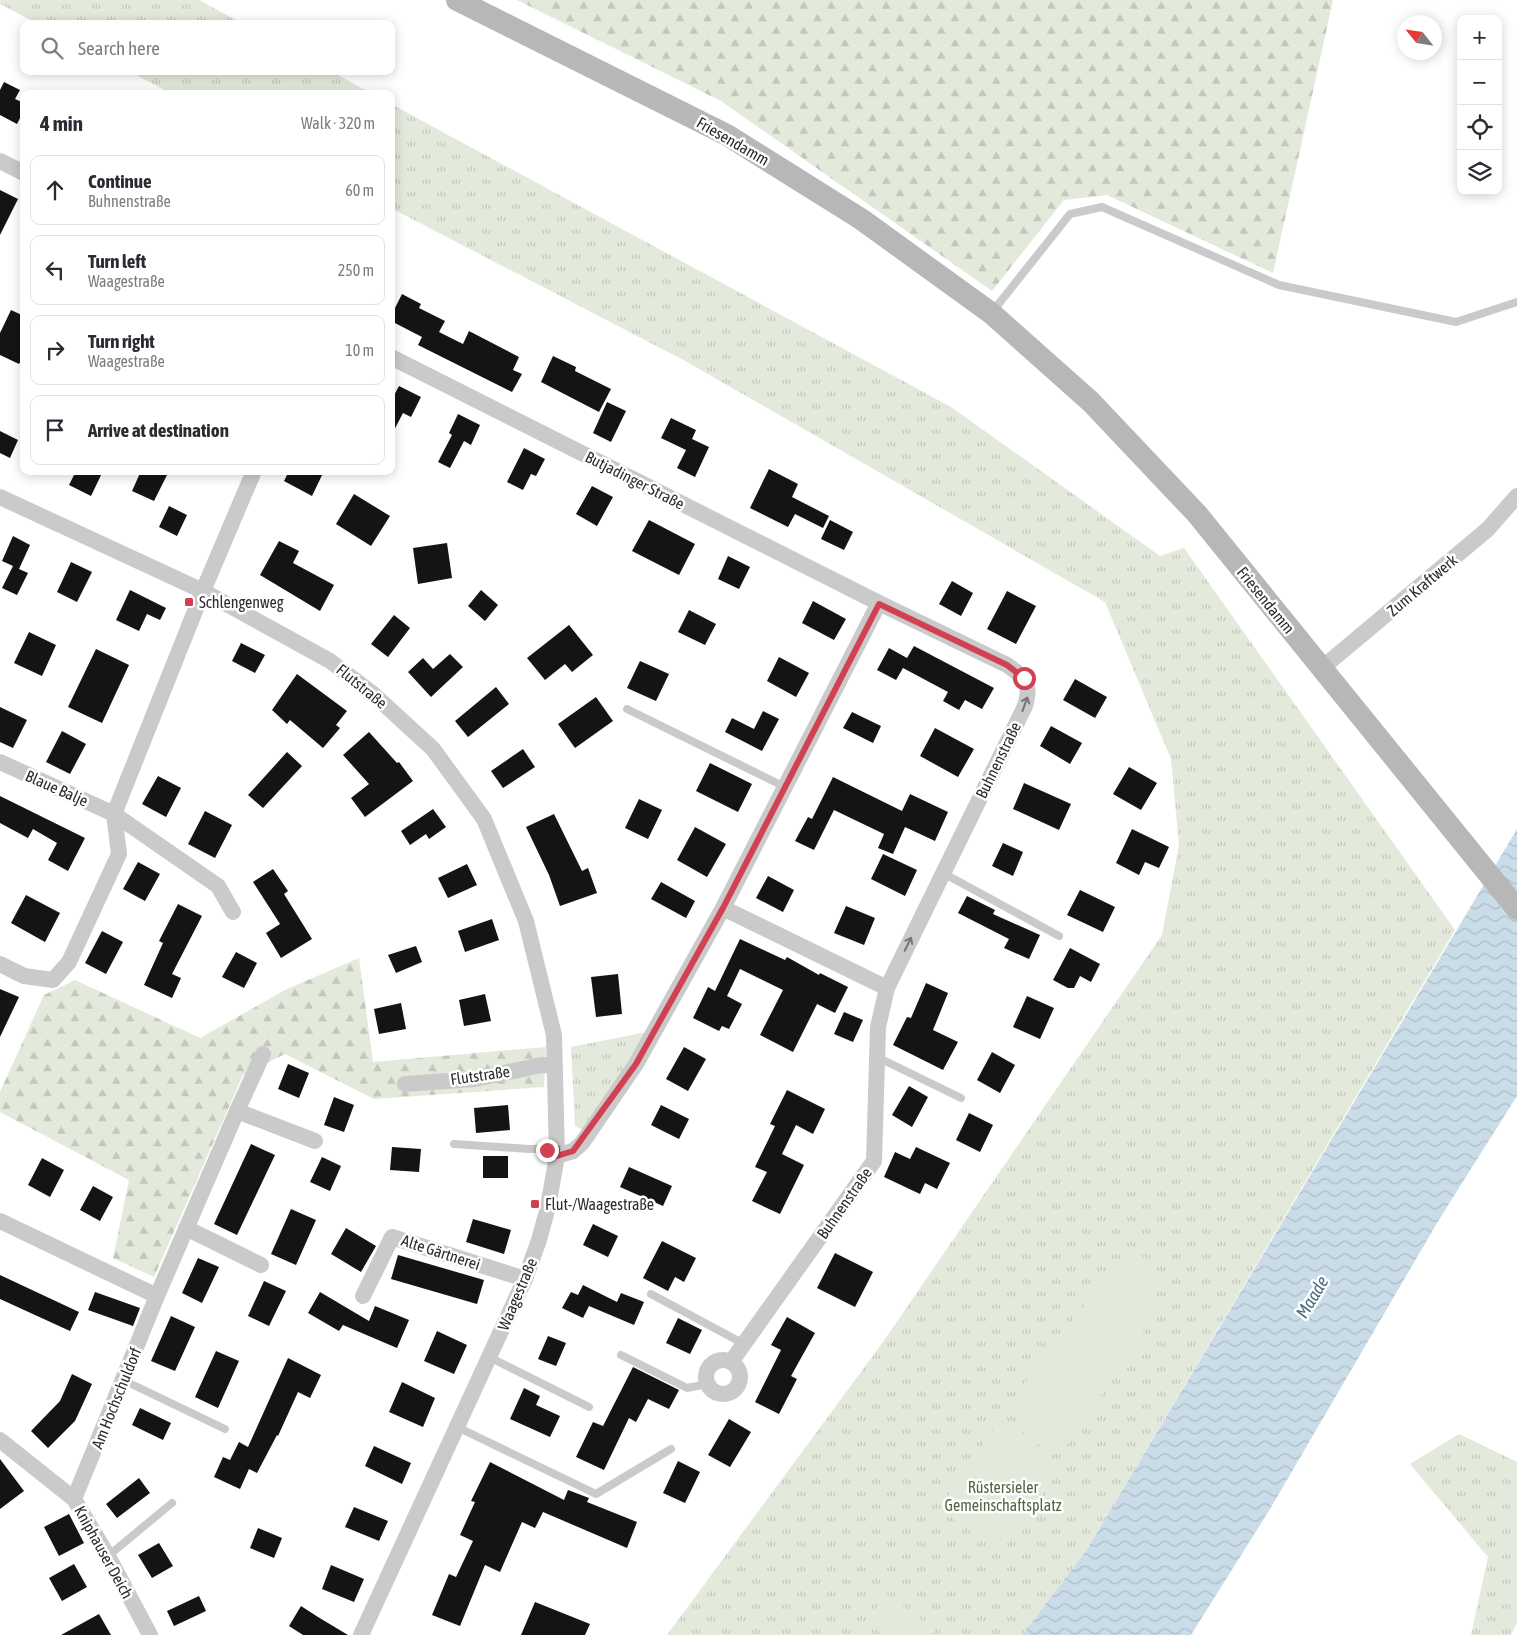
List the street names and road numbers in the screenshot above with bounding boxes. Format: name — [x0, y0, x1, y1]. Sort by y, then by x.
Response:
street label: Friesendamm — [694, 113, 772, 169]
street label: Butjadinger Straße — [582, 447, 688, 514]
street label: Zum Kraftwerk — [1383, 551, 1461, 619]
street label: Friesendamm — [1234, 563, 1298, 637]
street label: Flutstraße — [333, 660, 391, 712]
street label: Buhnenstraße — [972, 719, 1024, 801]
street label: Blaue Balje — [22, 766, 91, 811]
street label: Flutstraße — [449, 1062, 511, 1088]
street label: Buhnenstraße — [813, 1164, 875, 1242]
street label: Alte Gärtnerei — [399, 1231, 483, 1273]
street label: Waagestraße — [494, 1255, 541, 1333]
street label: Am Hochschuldorf — [88, 1344, 145, 1451]
street label: Kniphauser Deich — [70, 1503, 137, 1602]

